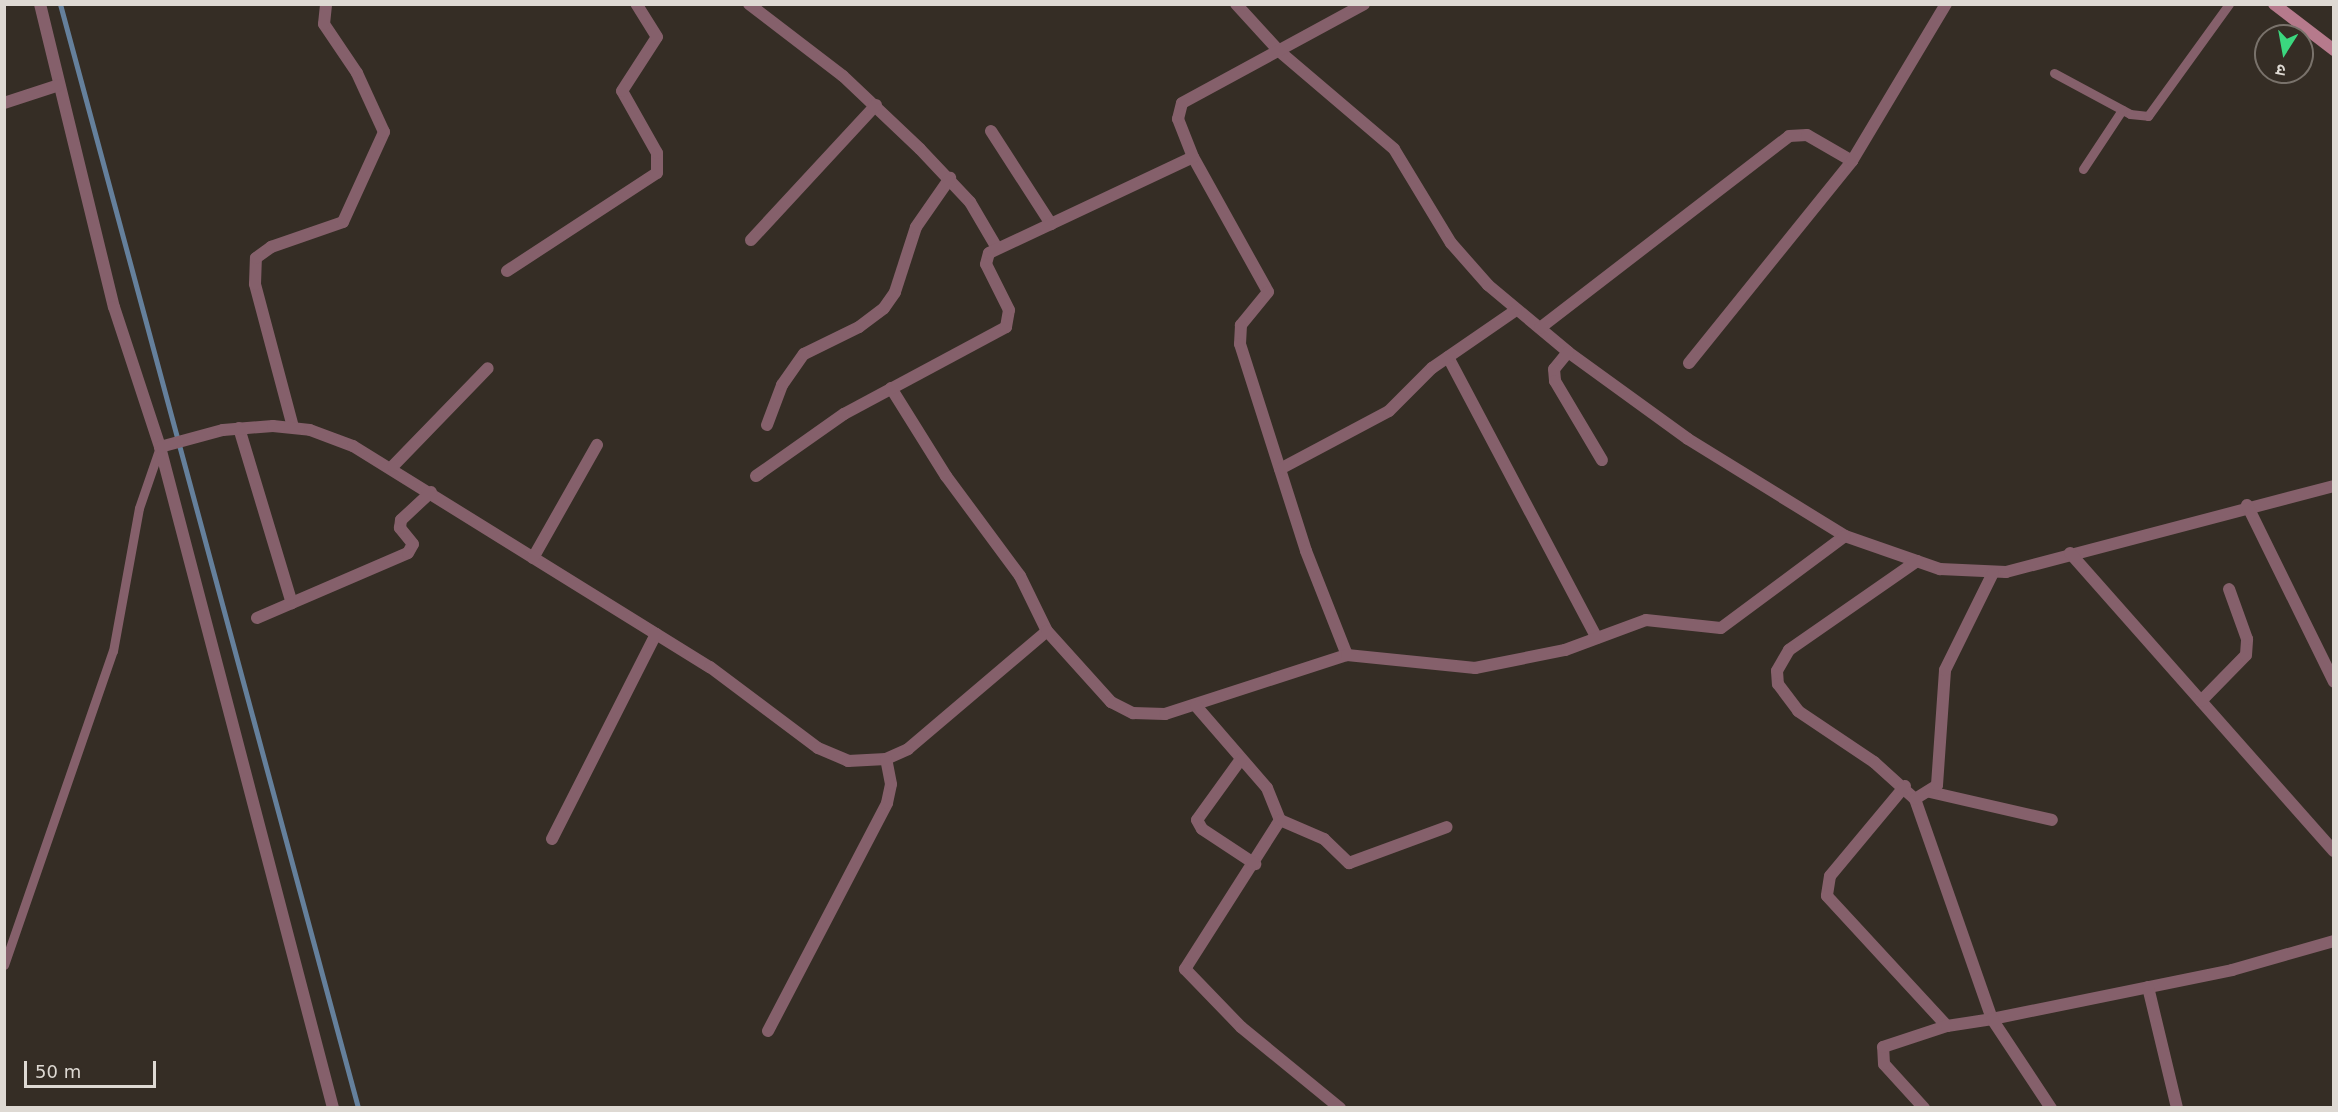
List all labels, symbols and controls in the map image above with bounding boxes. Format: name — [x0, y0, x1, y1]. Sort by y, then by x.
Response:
north arrow — [2254, 24, 2314, 84]
text: उ — [2274, 60, 2287, 80]
scale bar — [27, 1049, 159, 1087]
text: 50 m — [35, 1061, 81, 1082]

